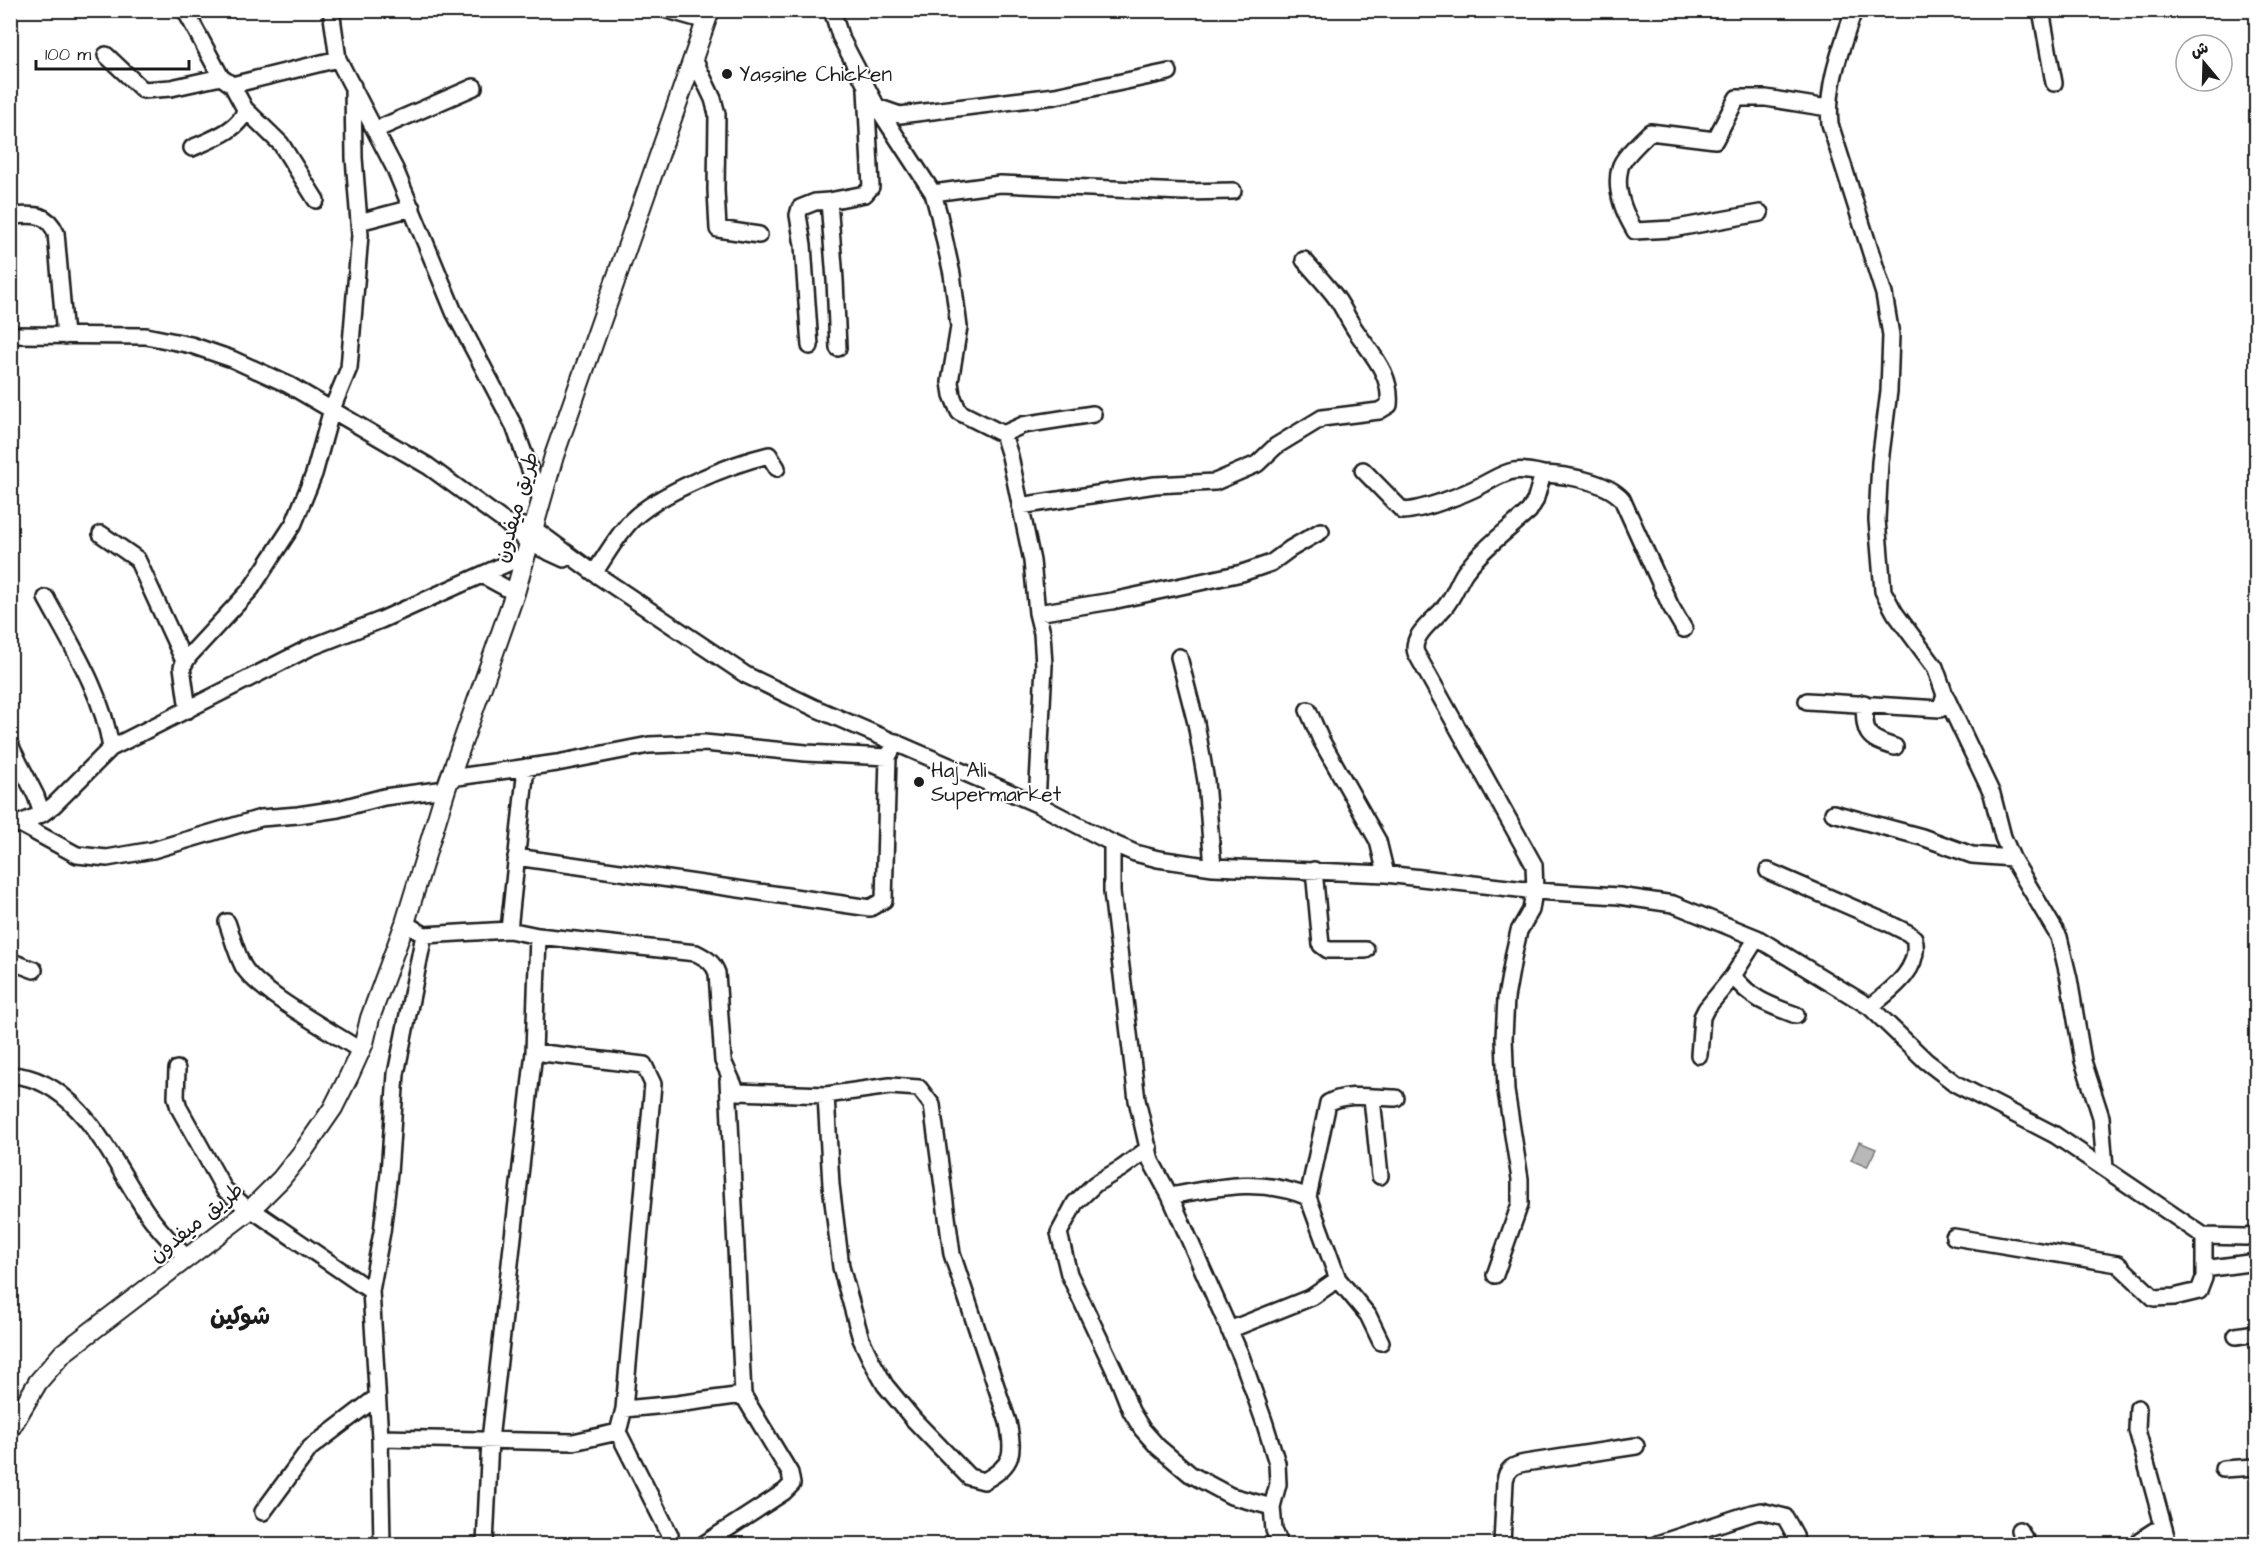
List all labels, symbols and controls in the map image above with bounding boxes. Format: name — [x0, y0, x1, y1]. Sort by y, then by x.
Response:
scale bar — [36, 33, 189, 71]
north arrow — [2174, 33, 2234, 93]
text: ش — [2188, 36, 2211, 63]
text: 100 m — [45, 42, 91, 67]
place label: Yassine Chicken — [739, 60, 892, 89]
marker: Yassine Chicken — [720, 67, 734, 81]
street label: طريق ميفدون — [487, 448, 546, 566]
place label: Haj Ali Supermarket — [931, 756, 1062, 810]
marker: Haj Ali Supermarket — [912, 775, 926, 789]
street label: طريق ميفدون — [143, 1175, 250, 1269]
district label: شوكين — [210, 1300, 270, 1334]

